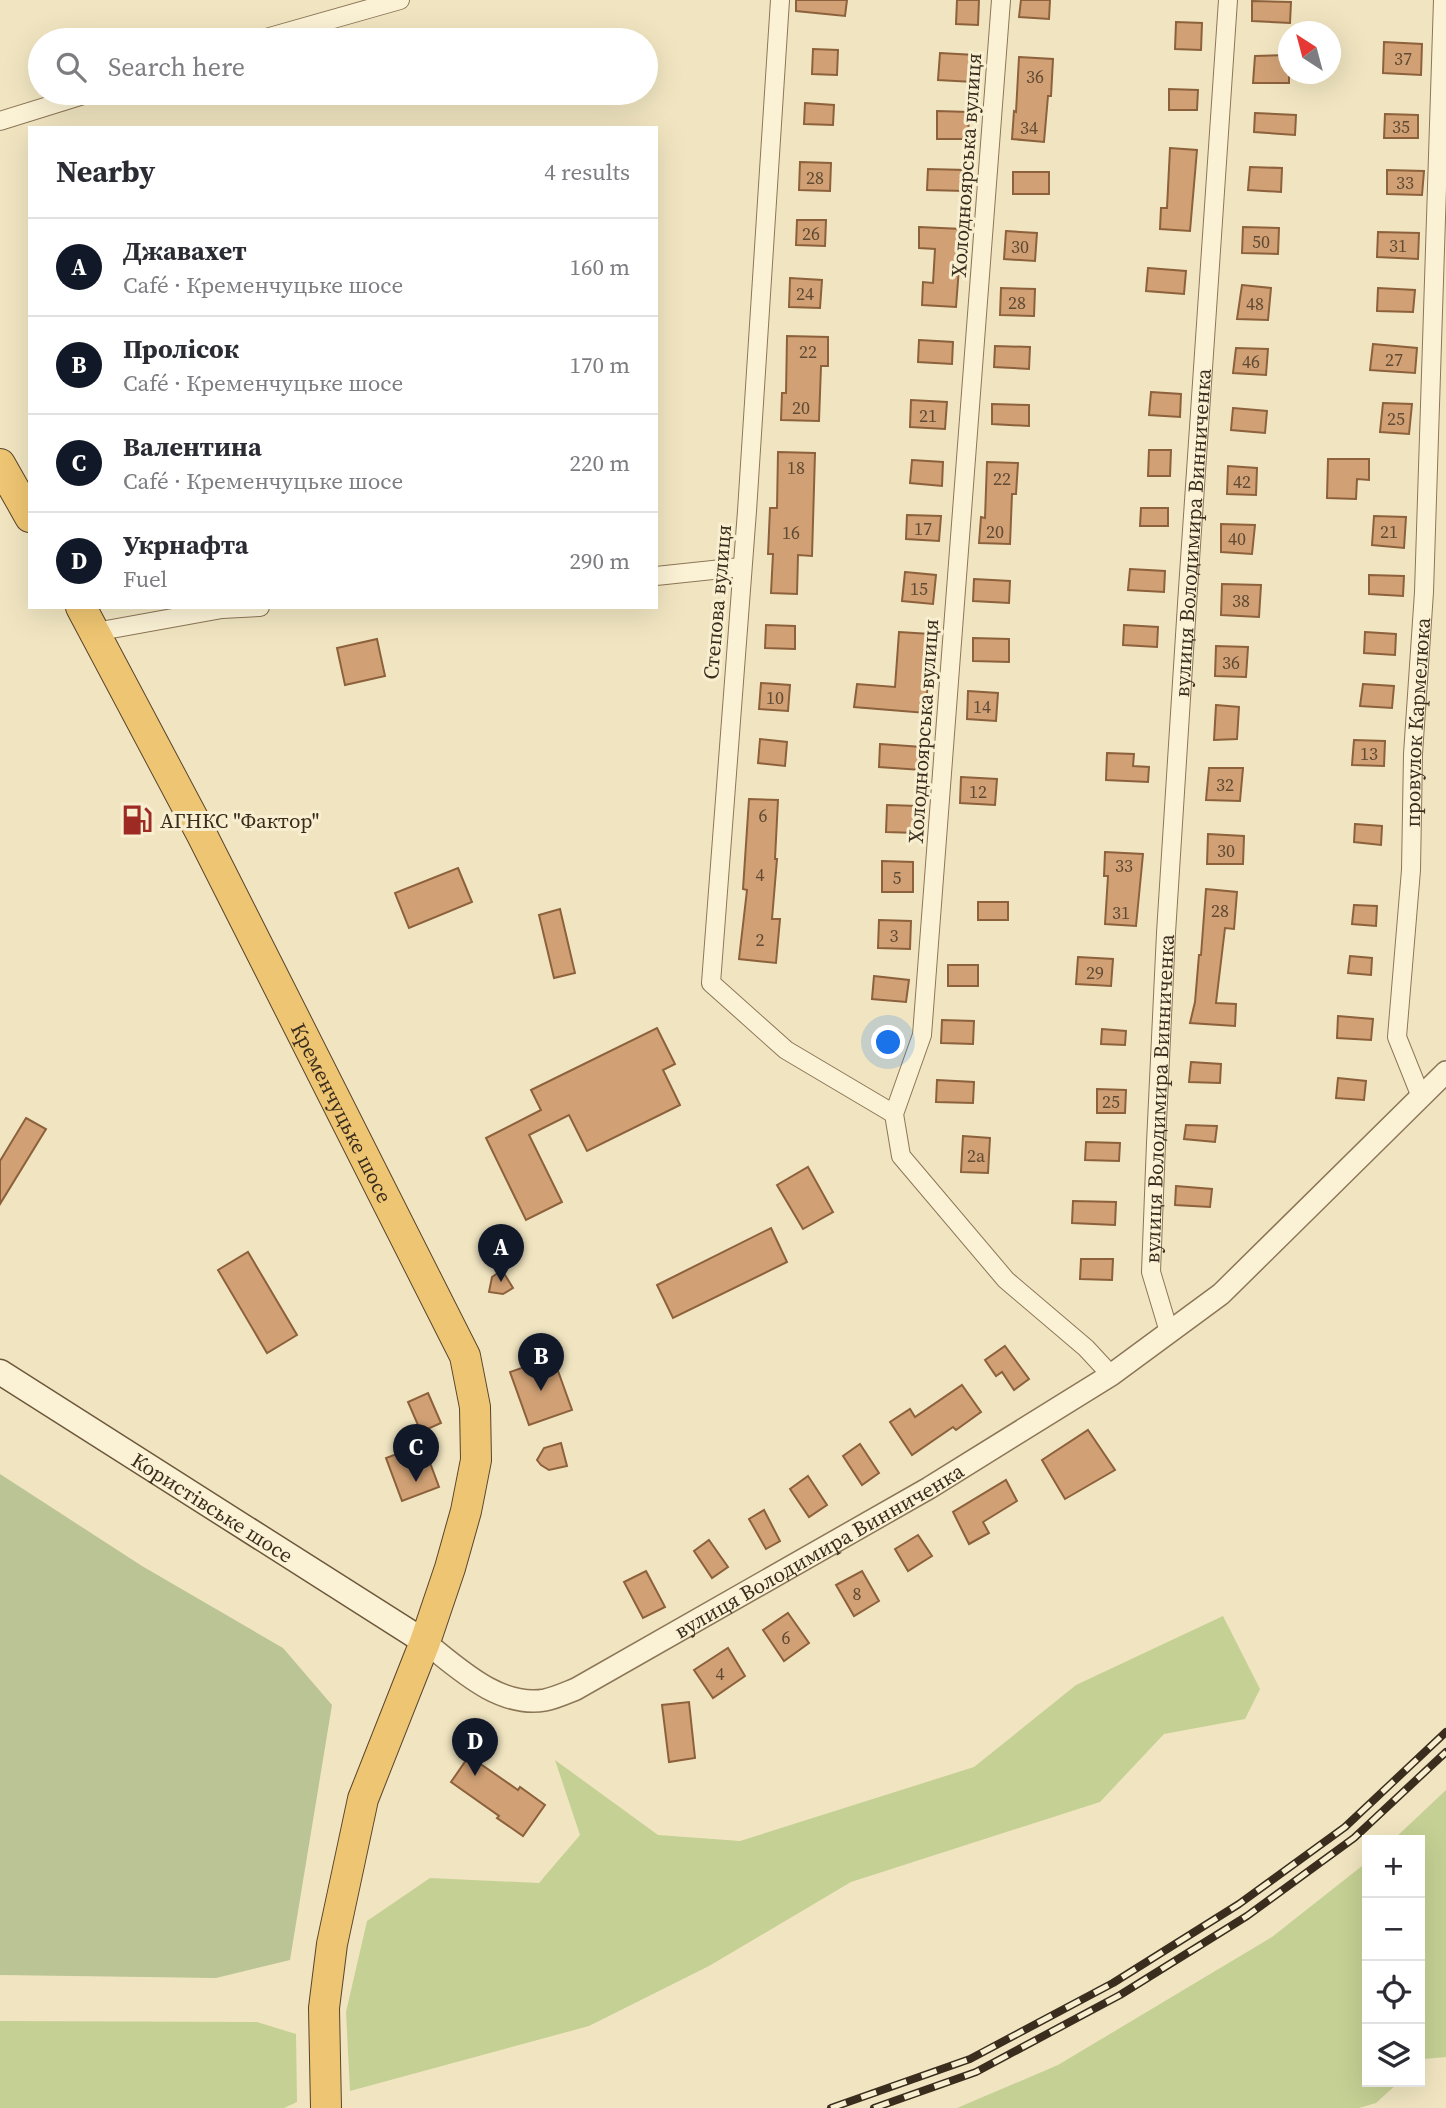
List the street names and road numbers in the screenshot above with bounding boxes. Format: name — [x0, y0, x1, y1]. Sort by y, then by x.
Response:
street label: Холодноярська вулиця — [944, 52, 988, 278]
street label: вулиця Володимира Винниченка — [1167, 367, 1217, 698]
street label: Степова вулиця — [696, 523, 738, 681]
street label: провулок Кармелюка — [1397, 616, 1437, 828]
street label: Холодноярська вулиця — [901, 618, 945, 844]
street label: вулиця Володимира Винниченка — [1137, 933, 1180, 1264]
street label: Кременчуцьке шосе — [284, 1018, 400, 1208]
street label: Користівське шосе — [126, 1445, 299, 1569]
street label: вулиця Володимира Винниченка — [669, 1455, 969, 1645]

